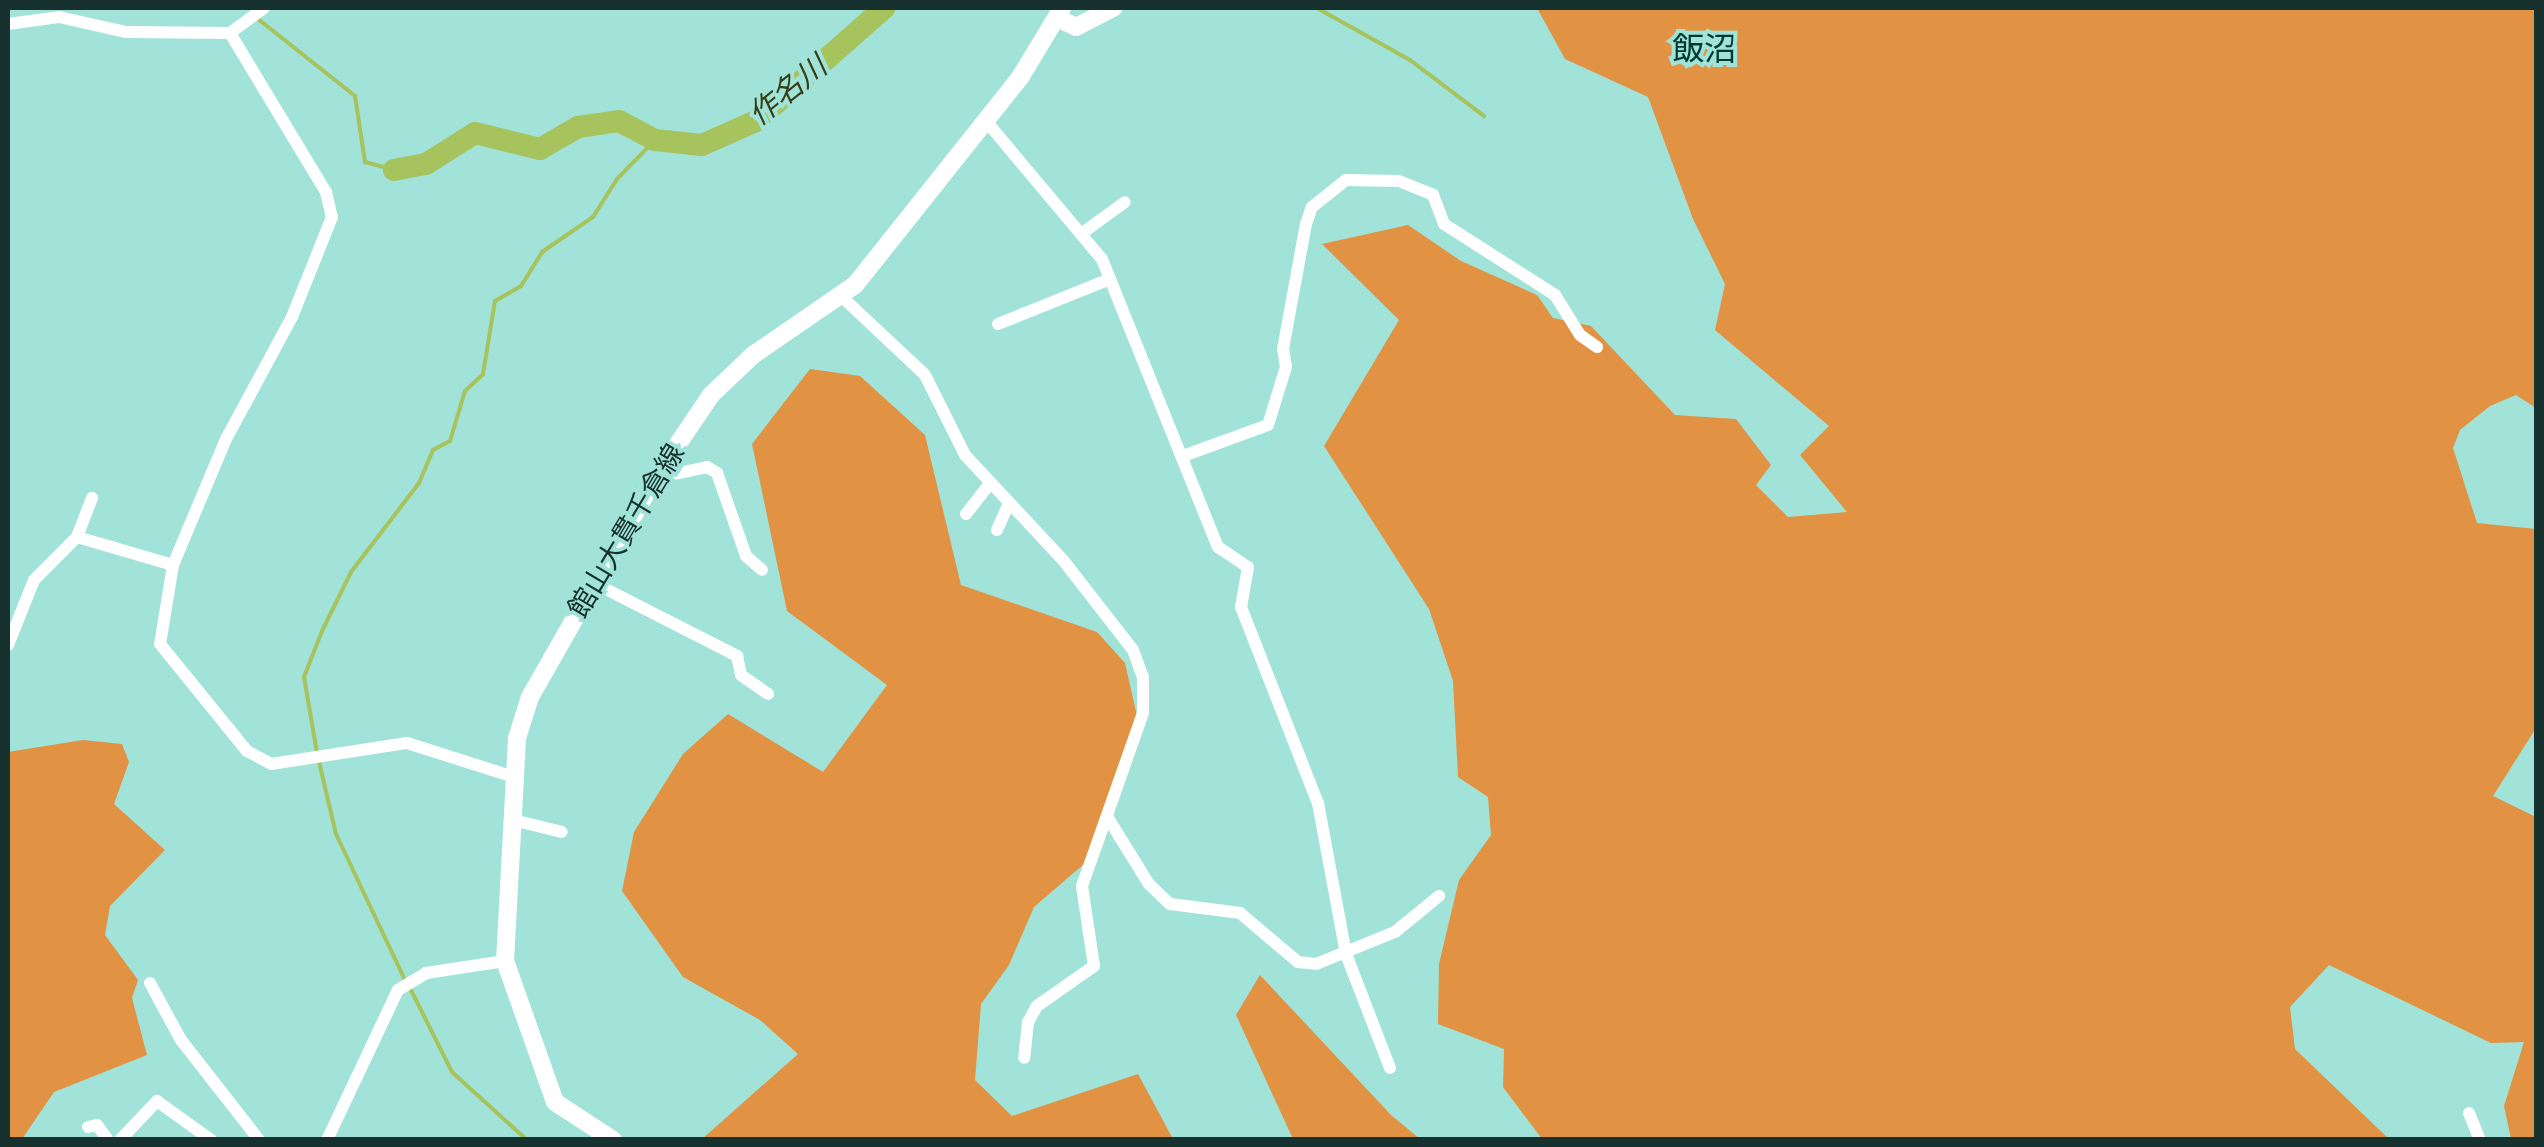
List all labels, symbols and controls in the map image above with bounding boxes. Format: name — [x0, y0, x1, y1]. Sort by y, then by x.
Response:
district label: 飯沼 — [1672, 29, 1736, 67]
water label: 作名川 — [741, 48, 833, 132]
street label: 館山大貫千倉線 — [560, 437, 690, 623]

